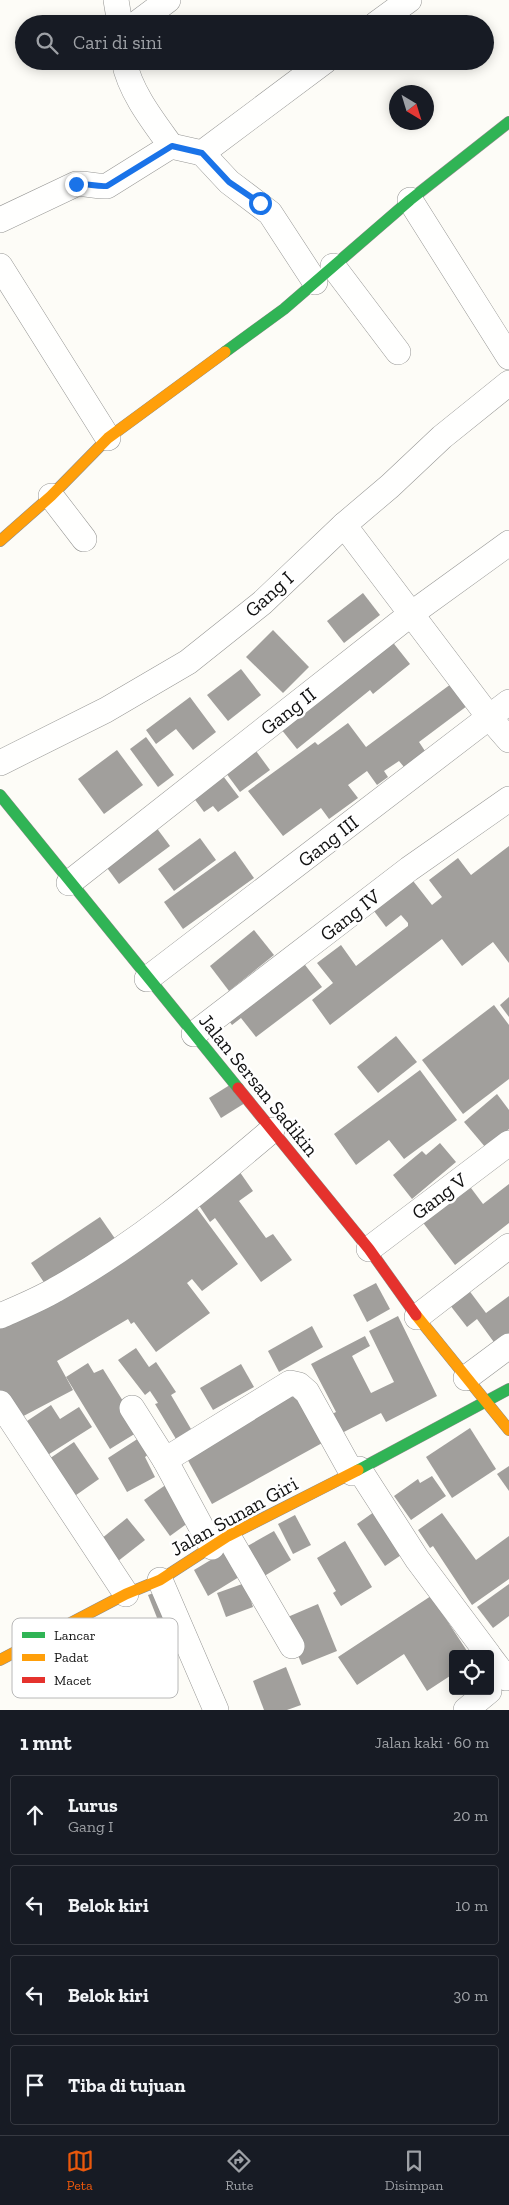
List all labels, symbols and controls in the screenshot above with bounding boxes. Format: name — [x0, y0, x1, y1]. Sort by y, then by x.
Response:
search box — [15, 15, 494, 70]
icon: search — [33, 29, 61, 57]
text: Cari di sini — [73, 31, 162, 54]
north arrow — [389, 85, 434, 130]
route end — [65, 173, 88, 196]
route start — [249, 192, 272, 215]
street label: Gang I — [240, 566, 298, 622]
street label: Gang II — [256, 682, 320, 740]
street label: Gang III — [293, 810, 363, 872]
street label: Gang IV — [315, 884, 385, 946]
street label: Jalan Sersan Sadikin — [194, 1009, 324, 1162]
street label: Gang V — [407, 1168, 471, 1224]
street label: Jalan Sunan Giri — [166, 1471, 302, 1561]
legend — [12, 1618, 178, 1698]
text: Lancar — [54, 1627, 96, 1644]
text: Padat — [54, 1649, 89, 1666]
map controls — [449, 1650, 494, 1695]
button: locate — [449, 1650, 494, 1695]
text: Macet — [54, 1672, 92, 1689]
text: 1 mnt — [20, 1730, 72, 1755]
text: Jalan kaki · 60 m — [375, 1733, 489, 1752]
text: Lurus — [68, 1794, 118, 1817]
icon: ahead — [21, 1801, 49, 1829]
text: 20 m — [453, 1806, 488, 1825]
text: Gang I — [68, 1817, 114, 1836]
icon: left — [21, 1891, 49, 1919]
text: Belok kiri — [68, 1894, 149, 1917]
text: 10 m — [455, 1896, 488, 1915]
icon: left — [21, 1981, 49, 2009]
text: Belok kiri — [68, 1984, 149, 2007]
text: 30 m — [454, 1986, 488, 2005]
icon: arrive — [21, 2071, 49, 2099]
text: Tiba di tujuan — [68, 2074, 185, 2097]
tab: Peta — [66, 2147, 94, 2194]
tab: Rute — [225, 2147, 253, 2194]
tab: Disimpan — [385, 2147, 443, 2194]

